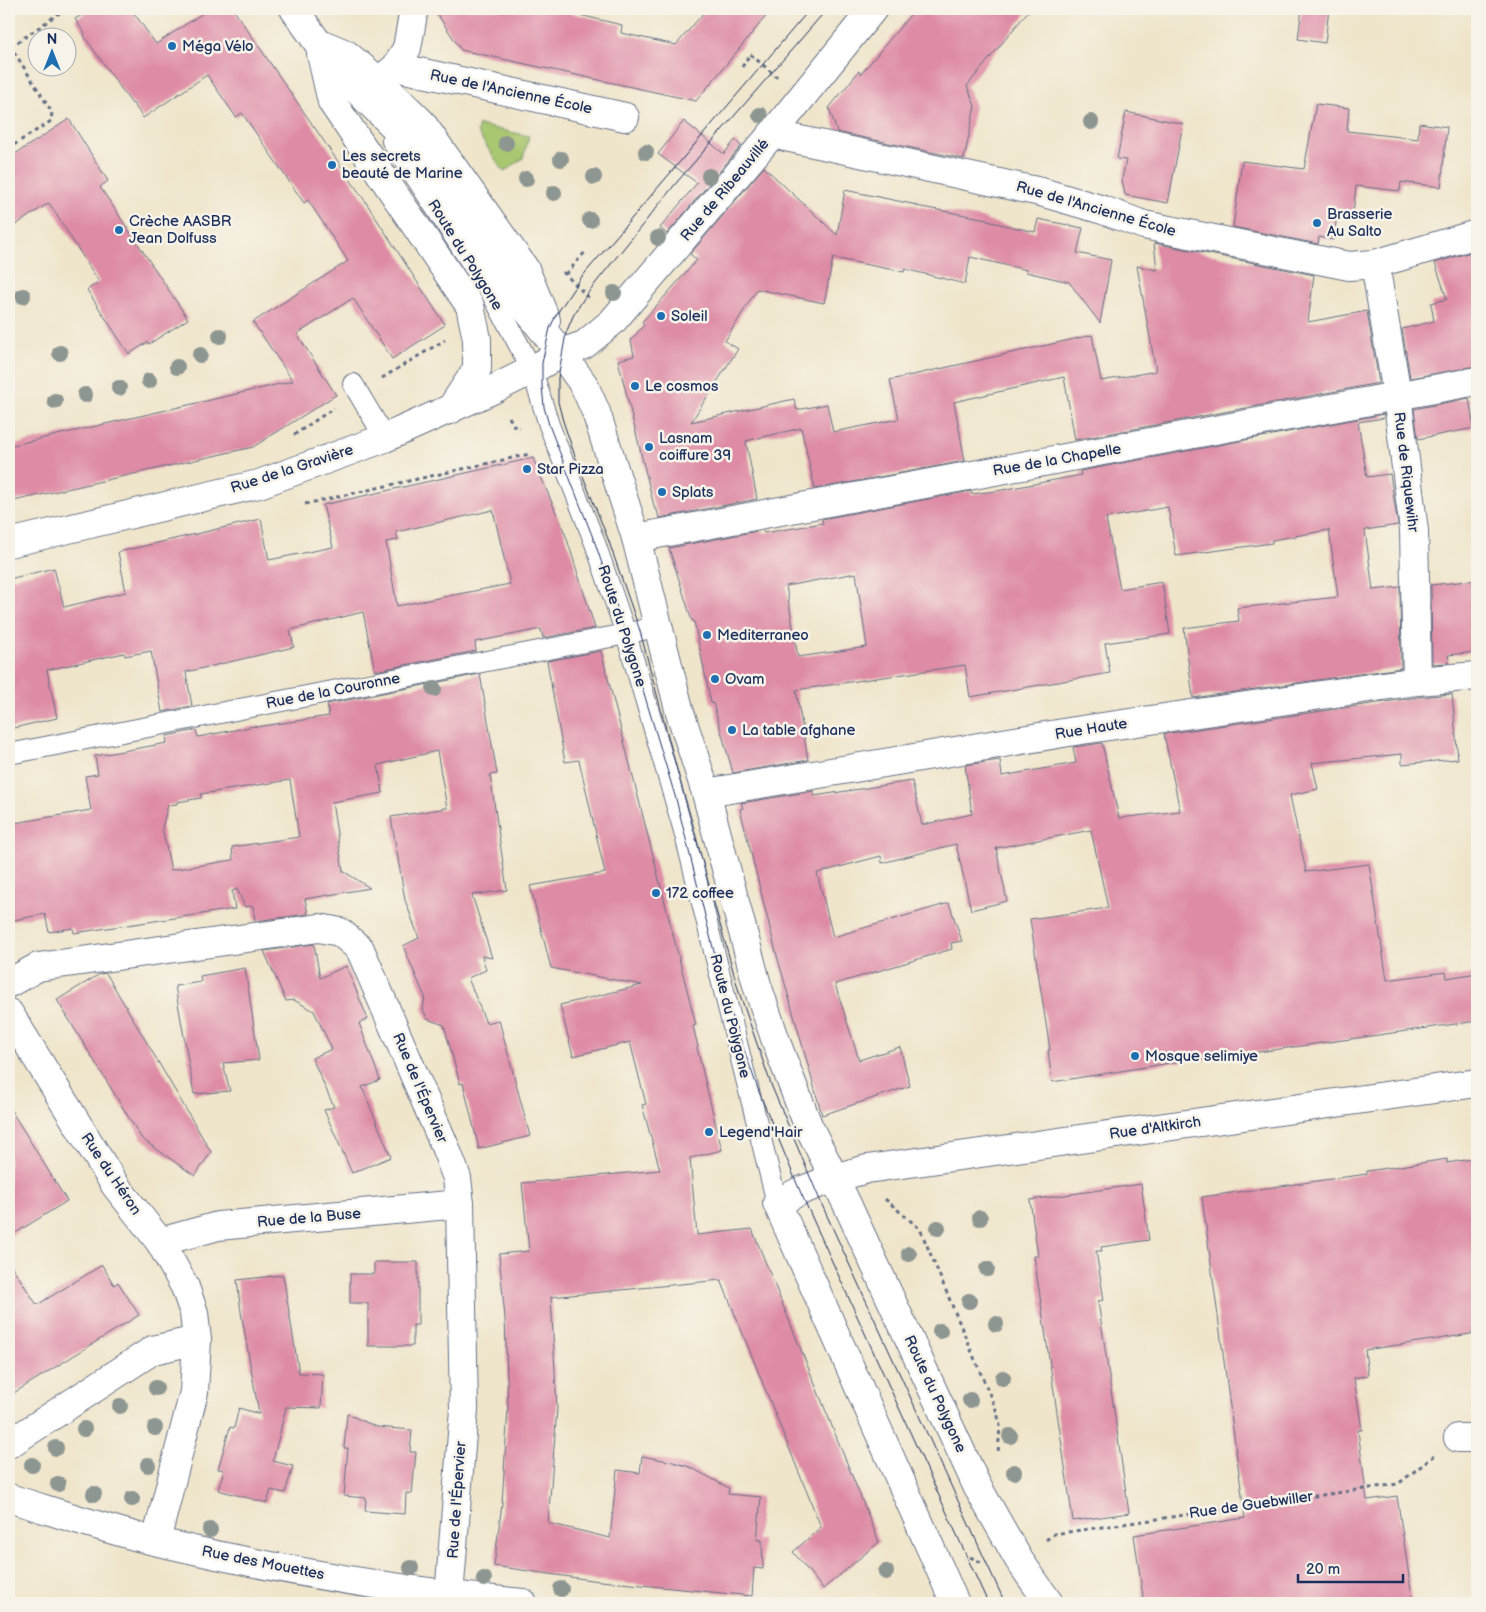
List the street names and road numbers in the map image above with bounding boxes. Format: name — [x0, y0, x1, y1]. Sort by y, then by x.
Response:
street label: Rue de l'Ancienne École — [428, 66, 594, 119]
street label: Rue de Ribeauvillé — [677, 135, 773, 245]
street label: Rue de l'Ancienne École — [1014, 177, 1178, 241]
street label: Route du Polygone — [423, 196, 507, 314]
street label: Rue de Riquewihr — [1389, 411, 1423, 534]
street label: Rue de la Chapelle — [991, 439, 1123, 481]
street label: Rue de la Gravière — [228, 440, 356, 498]
street label: Route du Polygone — [593, 563, 651, 689]
street label: Rue de la Couronne — [264, 669, 402, 713]
street label: Rue Haute — [1054, 714, 1129, 744]
street label: Route du Polygone — [705, 952, 755, 1080]
street label: Rue de l'Épervier — [388, 1030, 452, 1146]
street label: Rue d'Altkirch — [1108, 1112, 1202, 1144]
street label: Rue du Héron — [77, 1129, 145, 1219]
street label: Rue de la Buse — [256, 1204, 362, 1232]
street label: Route du Polygone — [900, 1332, 971, 1456]
street label: Rue de l'Épervier — [443, 1440, 471, 1559]
street label: Rue de Guebwiller — [1188, 1487, 1315, 1523]
street label: Rue des Mouettes — [200, 1542, 327, 1584]

